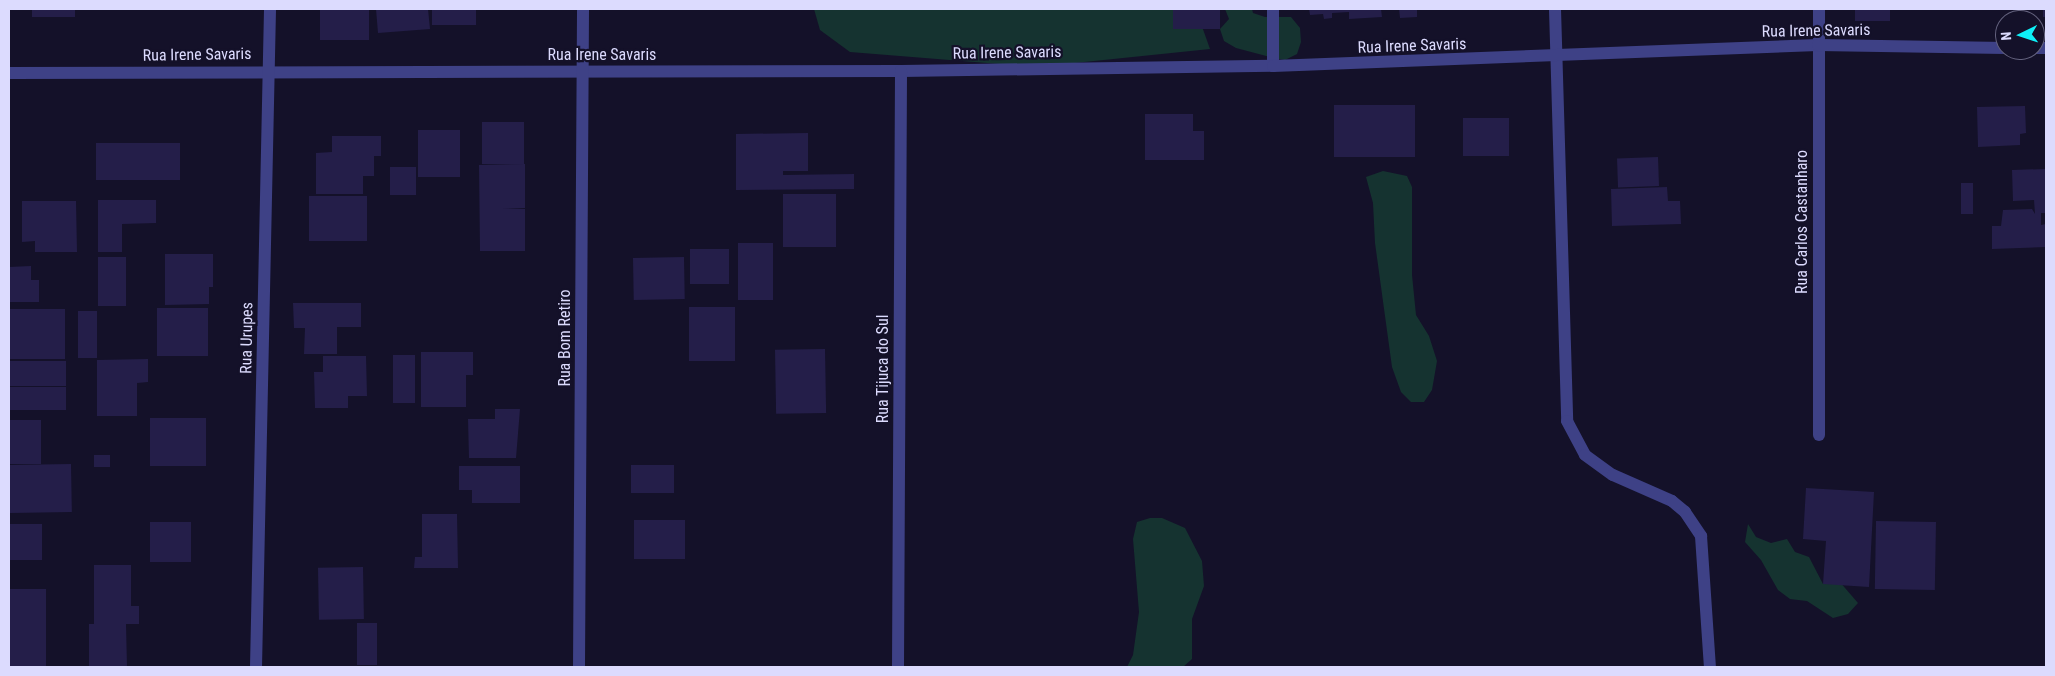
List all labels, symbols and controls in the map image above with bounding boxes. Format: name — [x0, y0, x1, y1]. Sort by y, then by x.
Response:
north arrow — [1995, 10, 2045, 60]
street label: Rua Irene Savaris — [1761, 20, 1871, 42]
text: N — [1998, 31, 2014, 41]
street label: Rua Irene Savaris — [1357, 35, 1467, 57]
street label: Rua Irene Savaris — [952, 42, 1062, 64]
street label: Rua Irene Savaris — [142, 44, 252, 66]
street label: Rua Irene Savaris — [548, 45, 656, 65]
street label: Rua Carlos Castanharo — [1792, 150, 1812, 294]
street label: Rua Bom Retiro — [555, 289, 575, 387]
street label: Rua Urupes — [237, 302, 257, 374]
street label: Rua Tijuca do Sul — [873, 315, 893, 423]

